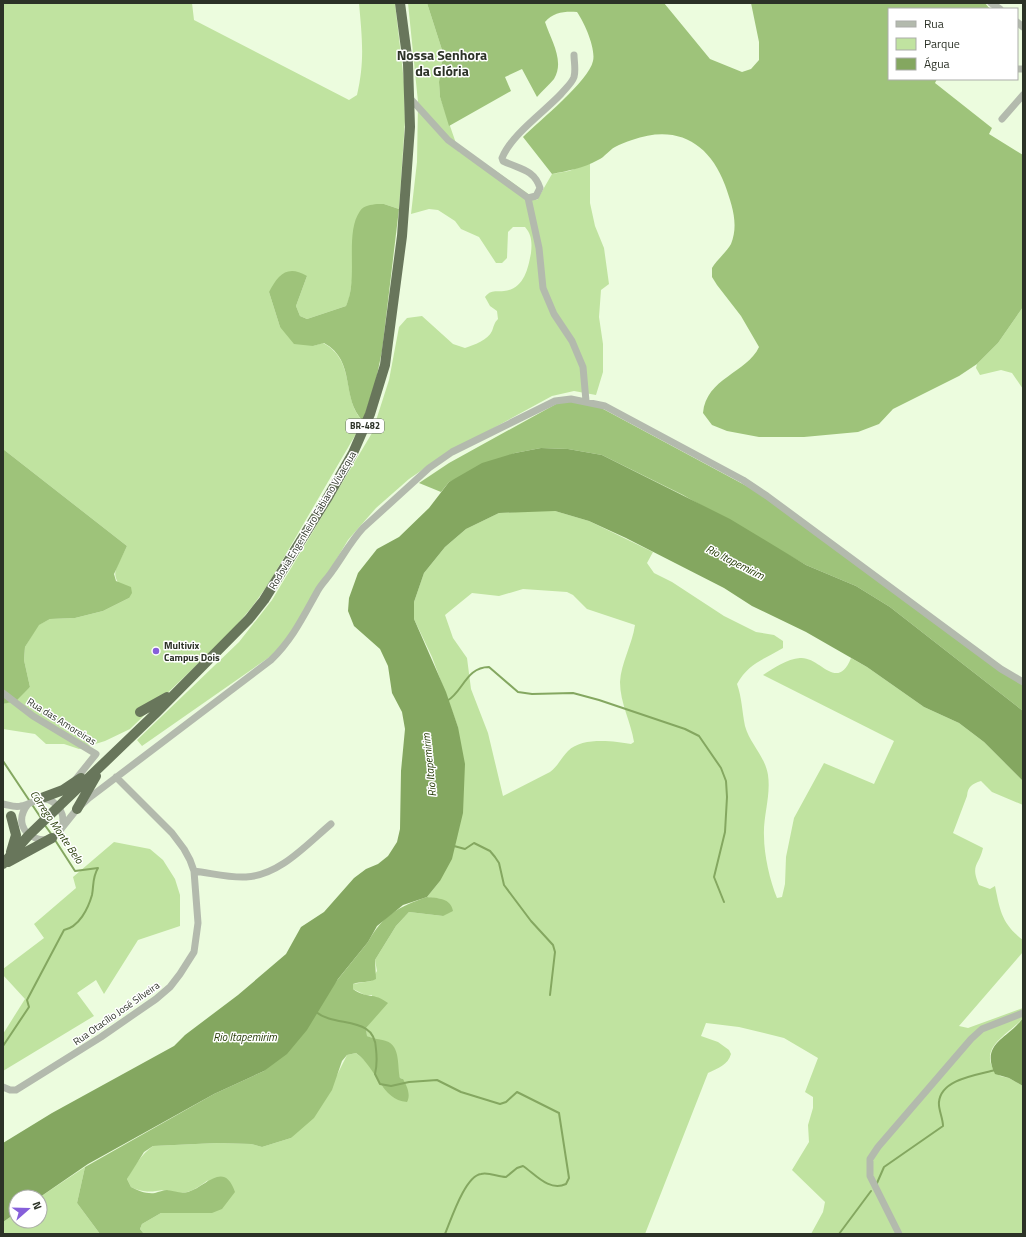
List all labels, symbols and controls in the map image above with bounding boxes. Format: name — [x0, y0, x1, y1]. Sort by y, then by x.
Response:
legend — [888, 8, 1018, 80]
text: Rua — [924, 14, 944, 33]
text: Parque — [924, 34, 960, 53]
district label: Nossa Senhora da Glória — [397, 44, 487, 81]
text: Água — [924, 54, 950, 73]
road number: BR-482 — [346, 419, 384, 433]
street label: Rodovia Engenheiro Fabiano Vivacqua — [265, 448, 360, 592]
water label: Rio Itapemirim — [703, 540, 767, 584]
place label: Multivix Campus Dois — [164, 638, 220, 665]
marker: Multivix Campus Dois — [151, 646, 161, 656]
street label: Rua das Amoreiras — [24, 694, 100, 749]
water label: Rio Itapemirim — [418, 732, 440, 797]
water label: Córrego Monte Belo — [26, 787, 88, 867]
street label: Rua Otacílio José Silveira — [70, 978, 163, 1049]
water label: Rio Itapemirim — [213, 1029, 277, 1045]
north arrow — [8, 1189, 48, 1229]
text: N — [29, 1199, 46, 1212]

